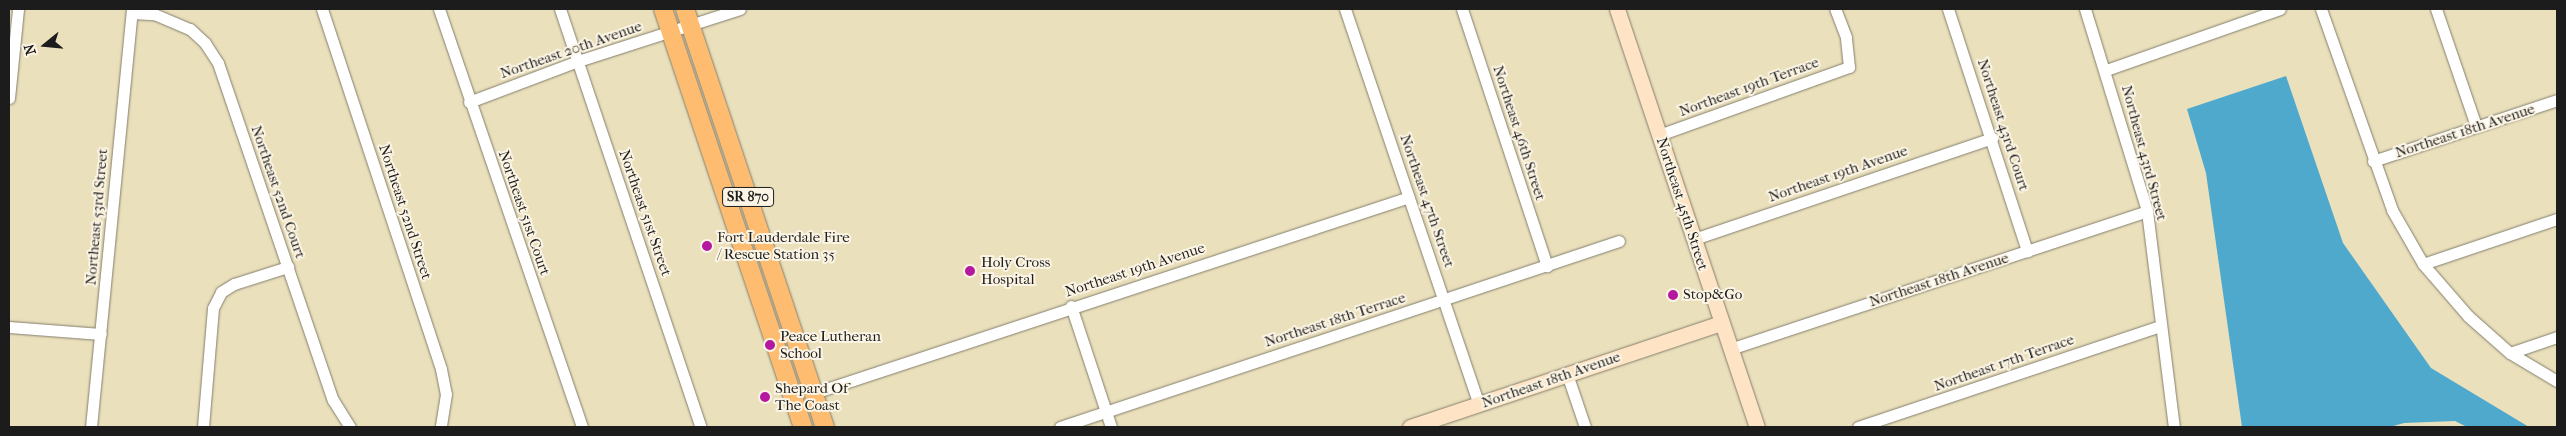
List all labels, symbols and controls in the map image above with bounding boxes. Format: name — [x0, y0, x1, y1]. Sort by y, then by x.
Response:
street label: Northeast 20th Avenue — [498, 17, 644, 83]
north arrow — [20, 20, 70, 70]
text: N — [20, 42, 40, 57]
street label: Northeast 19th Terrace — [1677, 53, 1821, 121]
street label: Northeast 43rd Court — [1973, 57, 2033, 193]
street label: Northeast 46th Street — [1489, 63, 1549, 203]
street label: Northeast 43rd Street — [2117, 83, 2171, 223]
street label: Northeast 18th Avenue — [2393, 100, 2537, 162]
street label: Northeast 52nd Court — [247, 123, 309, 261]
street label: Northeast 47th Street — [1396, 132, 1458, 270]
street label: Northeast 45th Street — [1652, 135, 1712, 273]
street label: Northeast 52nd Street — [375, 142, 435, 282]
street label: Northeast 19th Avenue — [1766, 142, 1910, 206]
street label: Northeast 51st Street — [615, 147, 675, 279]
street label: Northeast 53rd Street — [82, 148, 112, 286]
street label: Northeast 51st Court — [494, 148, 554, 278]
road number: SR 870 — [722, 186, 774, 208]
place label: Fort Lauderdale Fire / Rescue Station 35 — [717, 228, 850, 263]
street label: Northeast 19th Avenue — [1063, 239, 1207, 301]
marker: Fort Lauderdale Fire / Rescue Station 35 — [701, 240, 713, 252]
street label: Northeast 18th Avenue — [1867, 249, 2011, 311]
place label: Holy Cross Hospital — [981, 253, 1050, 288]
marker: Holy Cross Hospital — [963, 264, 977, 278]
place label: Stop&Go — [1683, 286, 1742, 304]
street label: Northeast 18th Terrace — [1262, 289, 1408, 351]
marker: Stop&Go — [1667, 289, 1679, 301]
place label: Peace Lutheran School — [780, 327, 881, 362]
street label: Northeast 17th Terrace — [1932, 331, 2076, 395]
marker: Peace Lutheran School — [764, 339, 776, 351]
street label: Northeast 18th Avenue — [1479, 348, 1623, 412]
place label: Shepard Of The Coast — [775, 379, 848, 414]
marker: Shepard Of The Coast — [759, 391, 771, 403]

